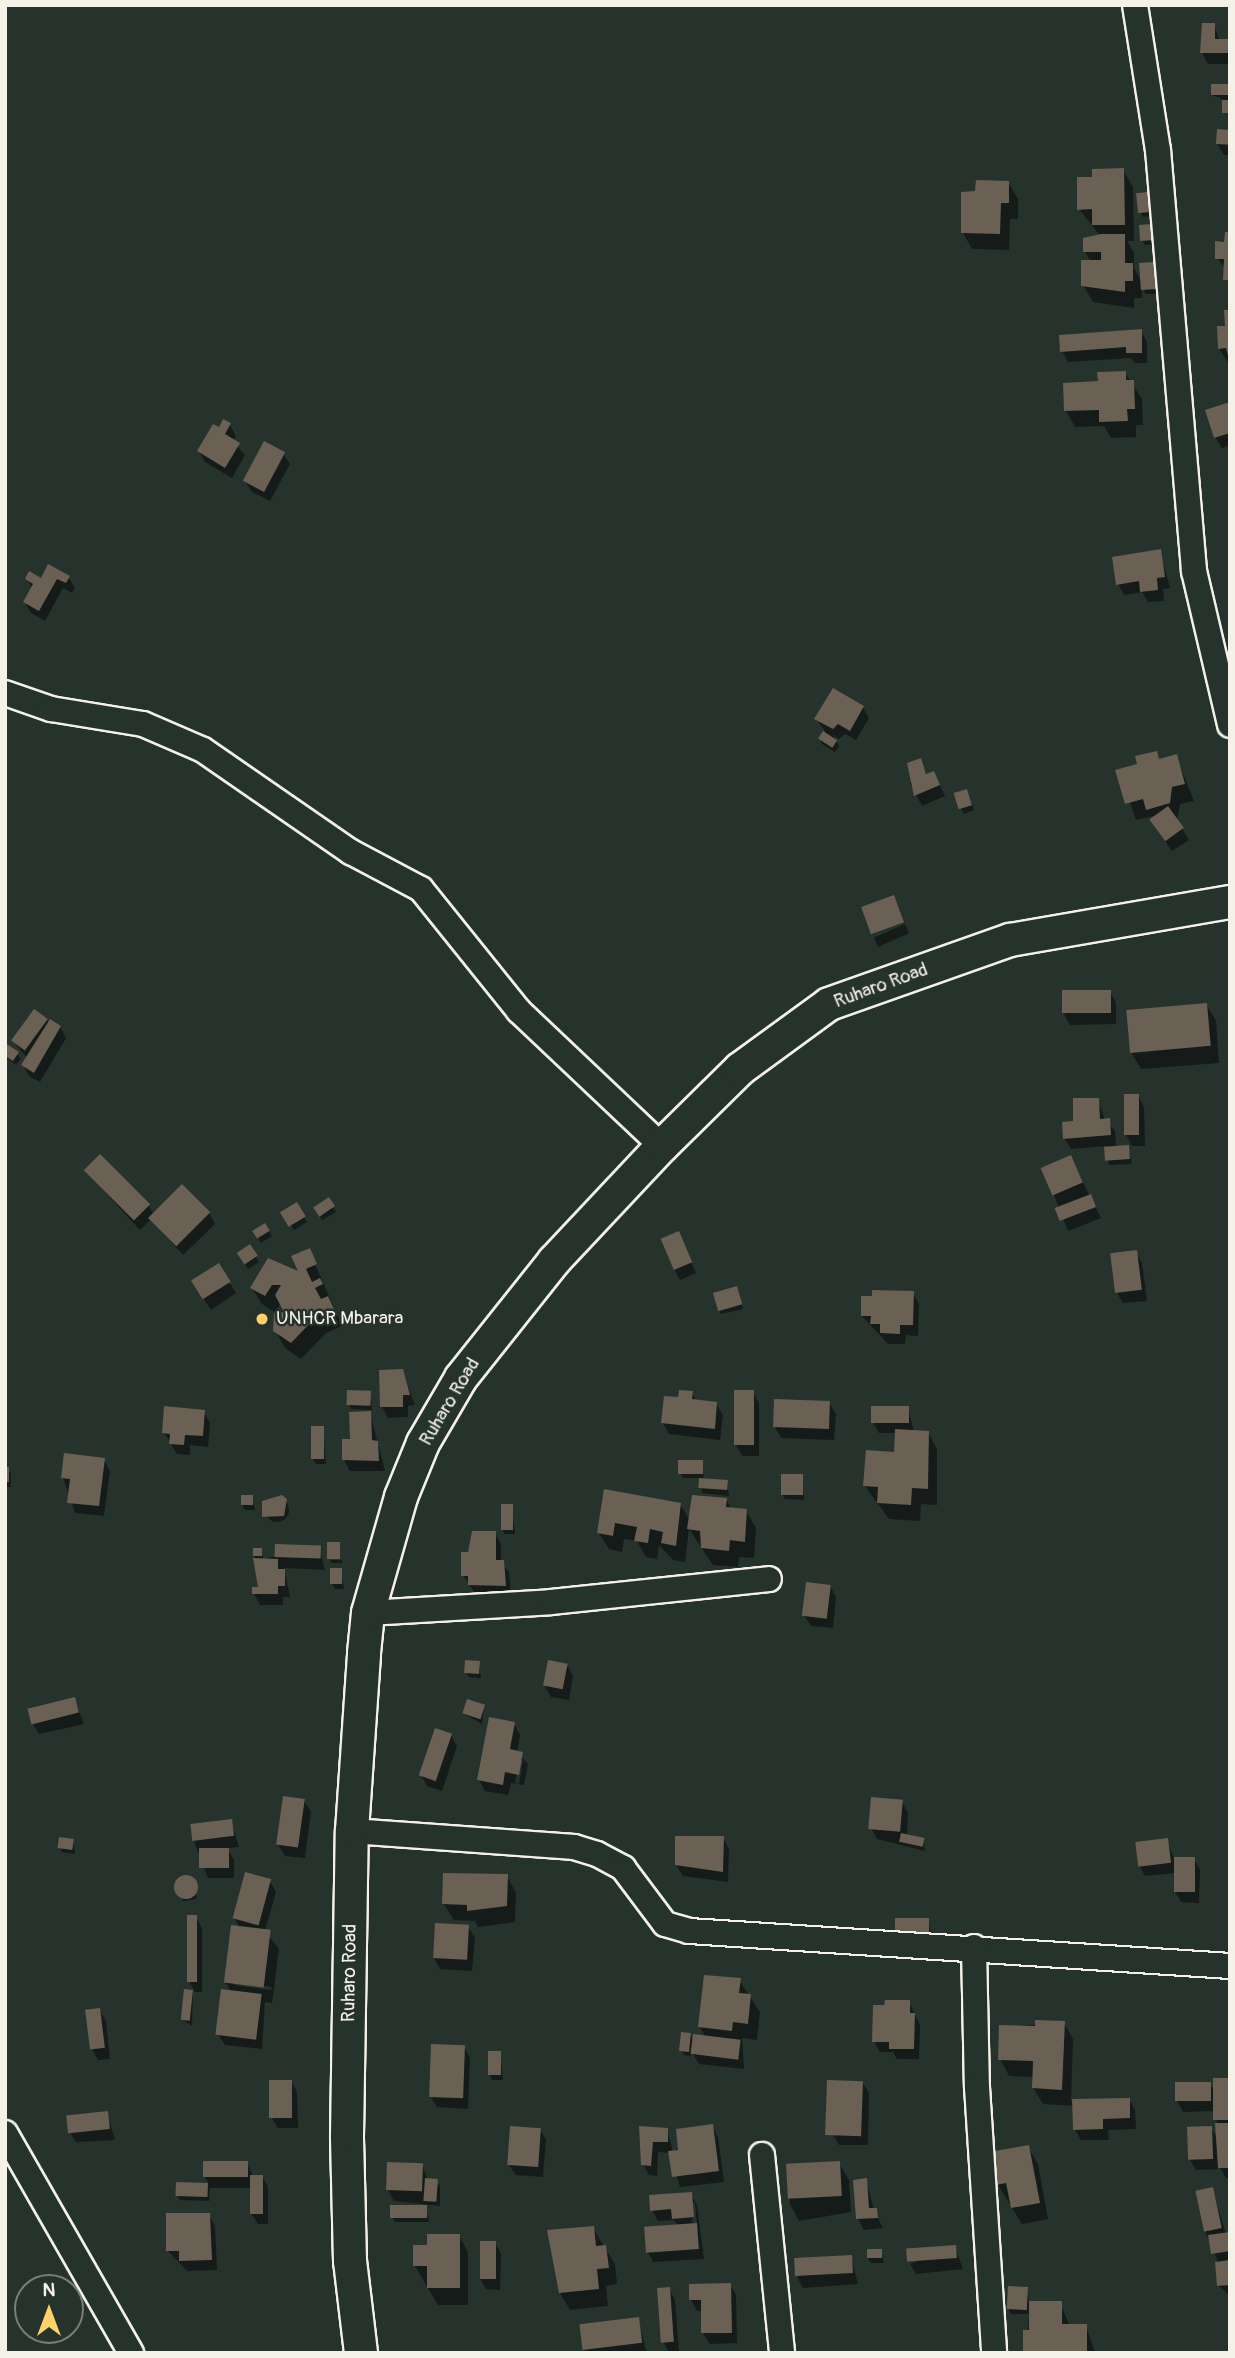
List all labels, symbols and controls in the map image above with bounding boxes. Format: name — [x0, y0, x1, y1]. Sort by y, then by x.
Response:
street label: Ruharo Road — [831, 958, 931, 1014]
place label: UNHCR Mbarara — [276, 1308, 403, 1330]
marker: UNHCR Mbarara — [254, 1311, 270, 1327]
street label: Ruharo Road — [415, 1354, 485, 1450]
street label: Ruharo Road — [338, 1924, 362, 2022]
north arrow — [14, 2274, 84, 2344]
text: N — [43, 2278, 55, 2302]

